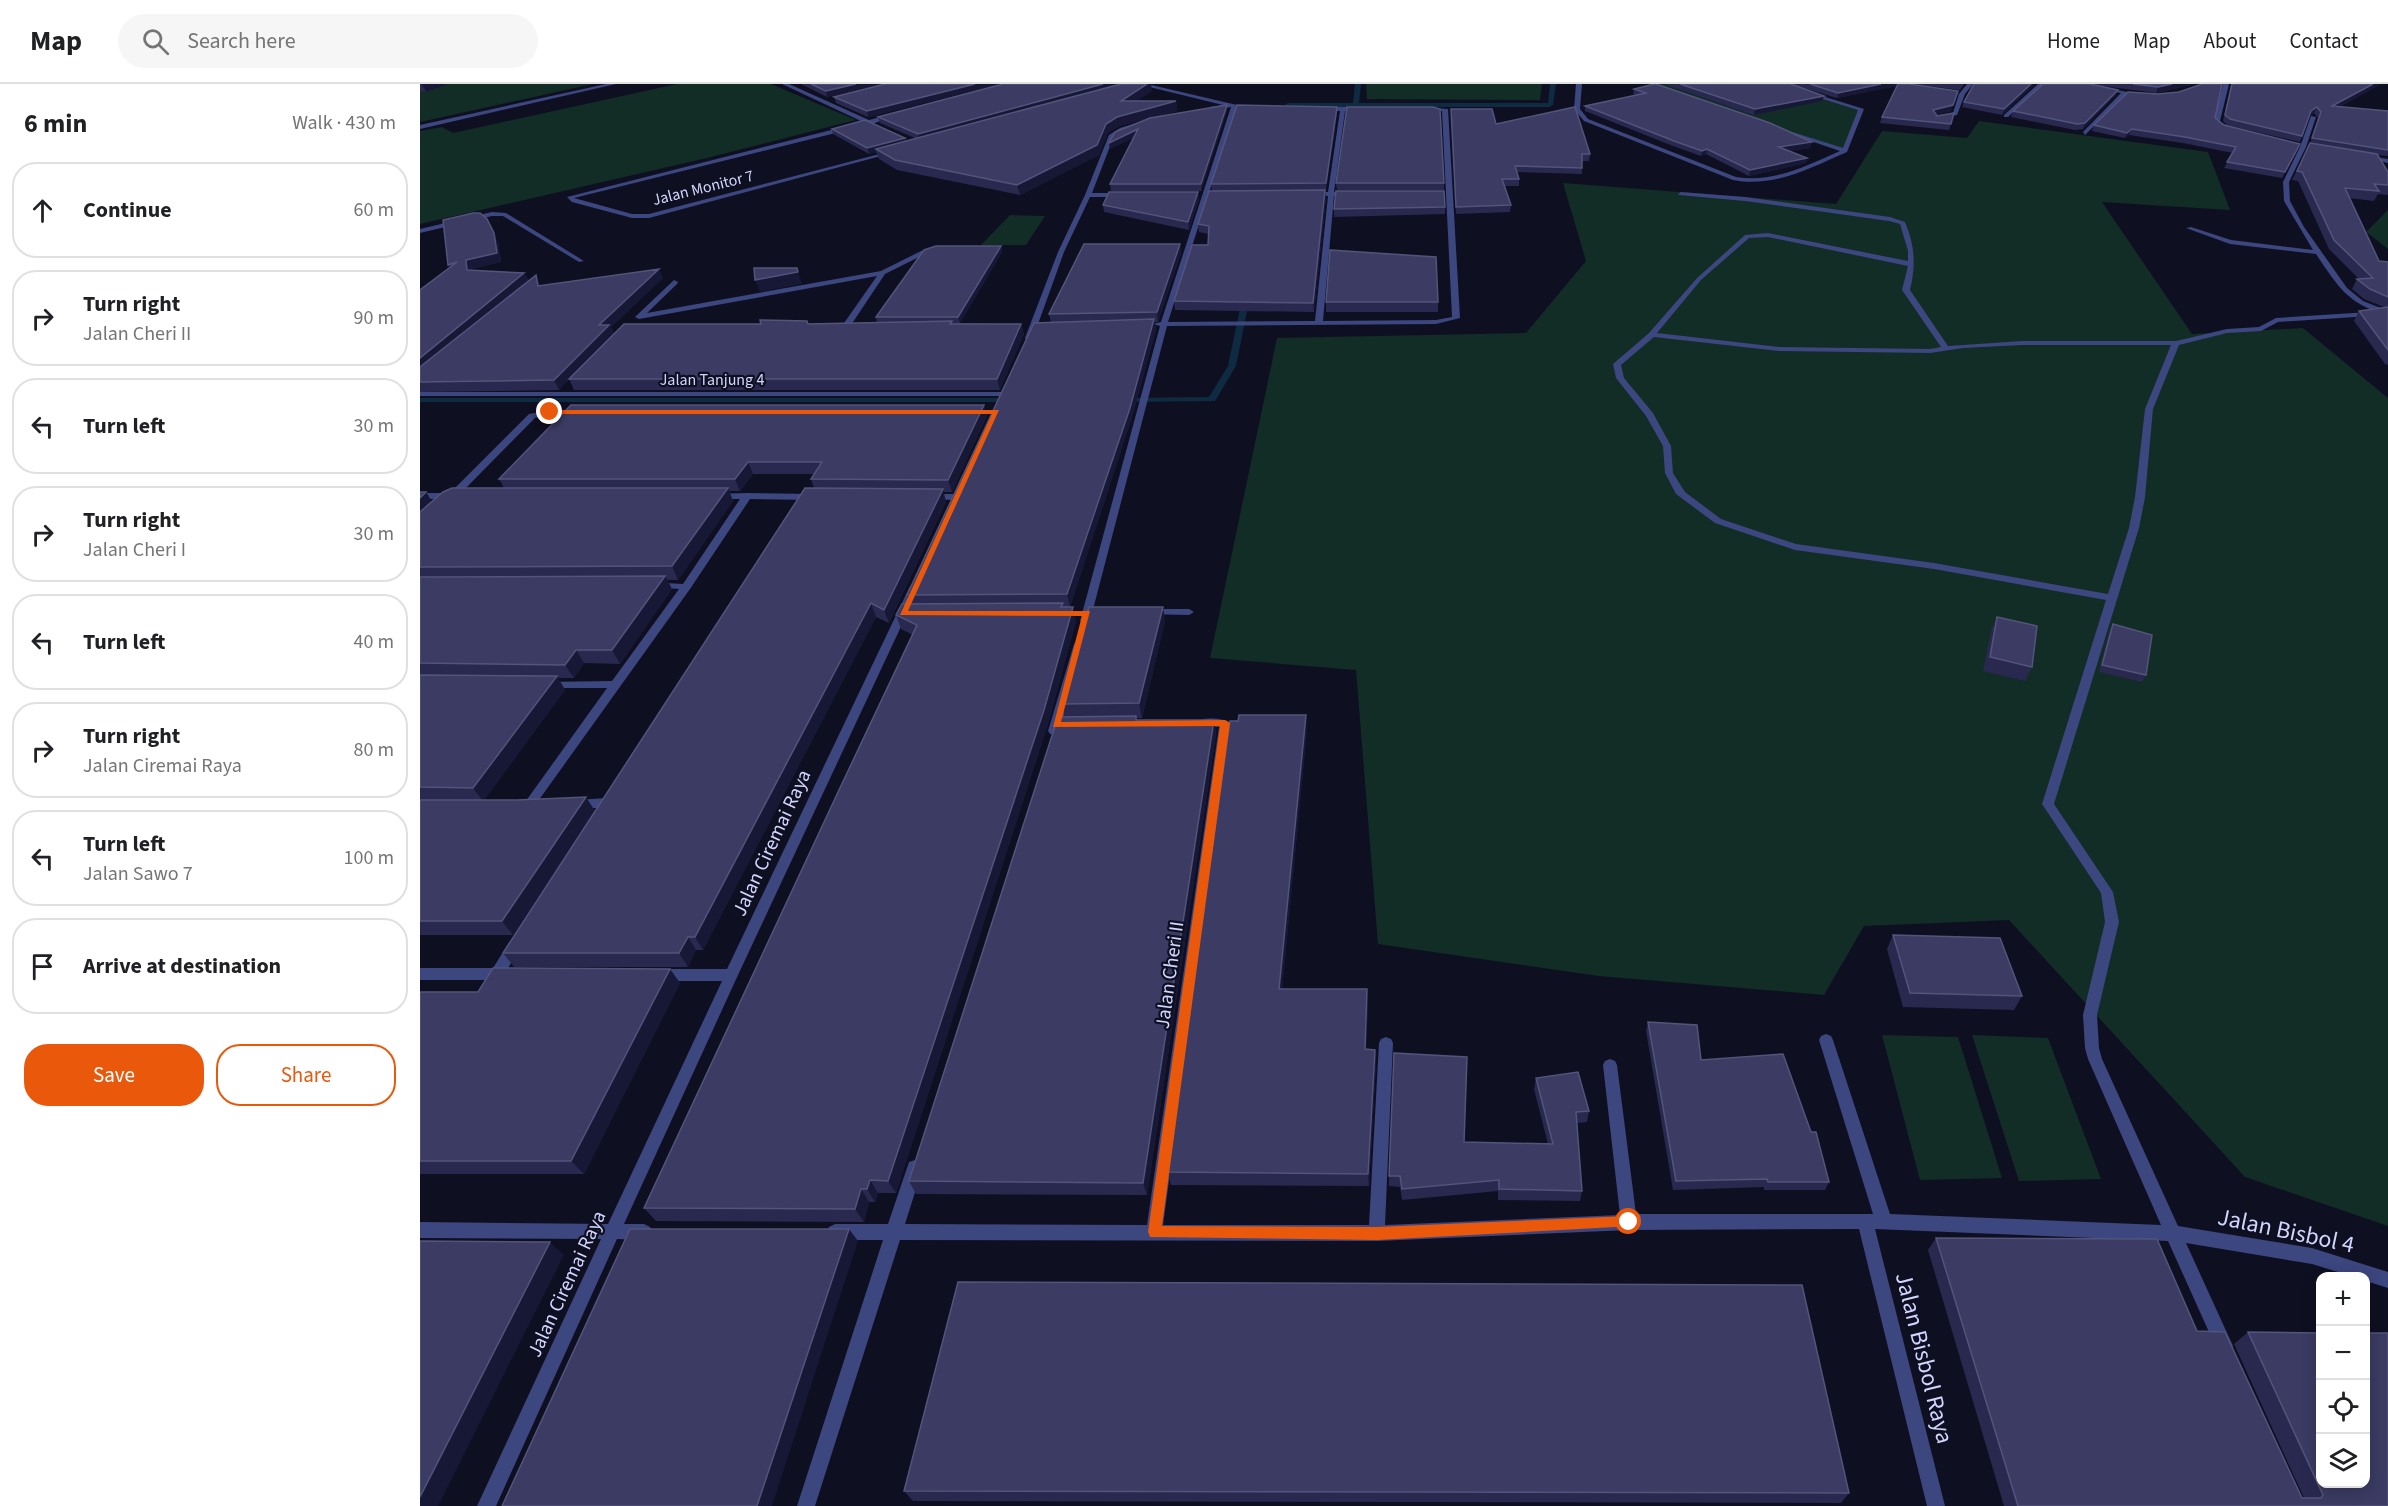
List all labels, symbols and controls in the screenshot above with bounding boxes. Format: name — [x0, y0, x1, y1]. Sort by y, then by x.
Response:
search box — [118, 14, 538, 68]
text: Map — [30, 21, 82, 61]
icon: search — [139, 25, 172, 58]
text: Search here — [187, 25, 296, 57]
text: Home — [2047, 26, 2100, 56]
text: Map — [2133, 26, 2171, 56]
text: About — [2204, 26, 2256, 56]
text: Contact — [2289, 26, 2358, 56]
text: 6 min — [24, 105, 87, 142]
text: Walk · 430 m — [292, 109, 396, 137]
street label: Jalan Monitor 7 — [650, 165, 756, 211]
icon: ahead — [26, 194, 59, 227]
text: Continue — [83, 194, 172, 226]
text: 60 m — [354, 196, 394, 224]
text: Turn right — [83, 288, 180, 320]
icon: right — [26, 302, 59, 335]
text: 90 m — [354, 304, 394, 332]
text: Jalan Cheri II — [83, 320, 191, 348]
street label: Jalan Tanjung 4 — [660, 369, 764, 391]
route end — [536, 398, 562, 424]
icon: left — [26, 410, 59, 443]
text: Turn left — [83, 410, 165, 442]
text: 30 m — [354, 412, 394, 440]
text: Turn right — [83, 504, 180, 536]
icon: right — [26, 518, 59, 551]
text: 30 m — [354, 520, 394, 548]
text: Jalan Cheri I — [83, 536, 186, 564]
icon: left — [26, 626, 59, 659]
text: Turn left — [83, 626, 165, 658]
text: 40 m — [354, 628, 394, 656]
text: Turn right — [83, 720, 180, 752]
icon: right — [26, 734, 59, 767]
text: 80 m — [354, 736, 394, 764]
text: Jalan Ciremai Raya — [83, 752, 242, 780]
street label: Jalan Ciremai Raya — [726, 765, 818, 921]
text: Turn left — [83, 828, 165, 860]
icon: left — [26, 842, 59, 875]
text: 100 m — [344, 844, 394, 872]
text: Jalan Sawo 7 — [83, 860, 193, 888]
street label: Jalan Cheri II — [1149, 919, 1191, 1031]
icon: arrive — [26, 950, 59, 983]
text: Arrive at destination — [83, 950, 281, 982]
button: Save — [24, 1044, 204, 1106]
button: Share — [216, 1044, 396, 1106]
street label: Jalan Bisbol 4 — [2214, 1199, 2358, 1263]
street label: Jalan Ciremai Raya — [521, 1206, 613, 1362]
route start — [1615, 1208, 1641, 1234]
street label: Jalan Bisbol Raya — [1886, 1269, 1962, 1447]
map controls — [2316, 1272, 2370, 1488]
button: + — [2316, 1272, 2370, 1326]
button: − — [2316, 1326, 2370, 1380]
button: locate — [2316, 1380, 2370, 1434]
button: layers — [2316, 1434, 2370, 1488]

